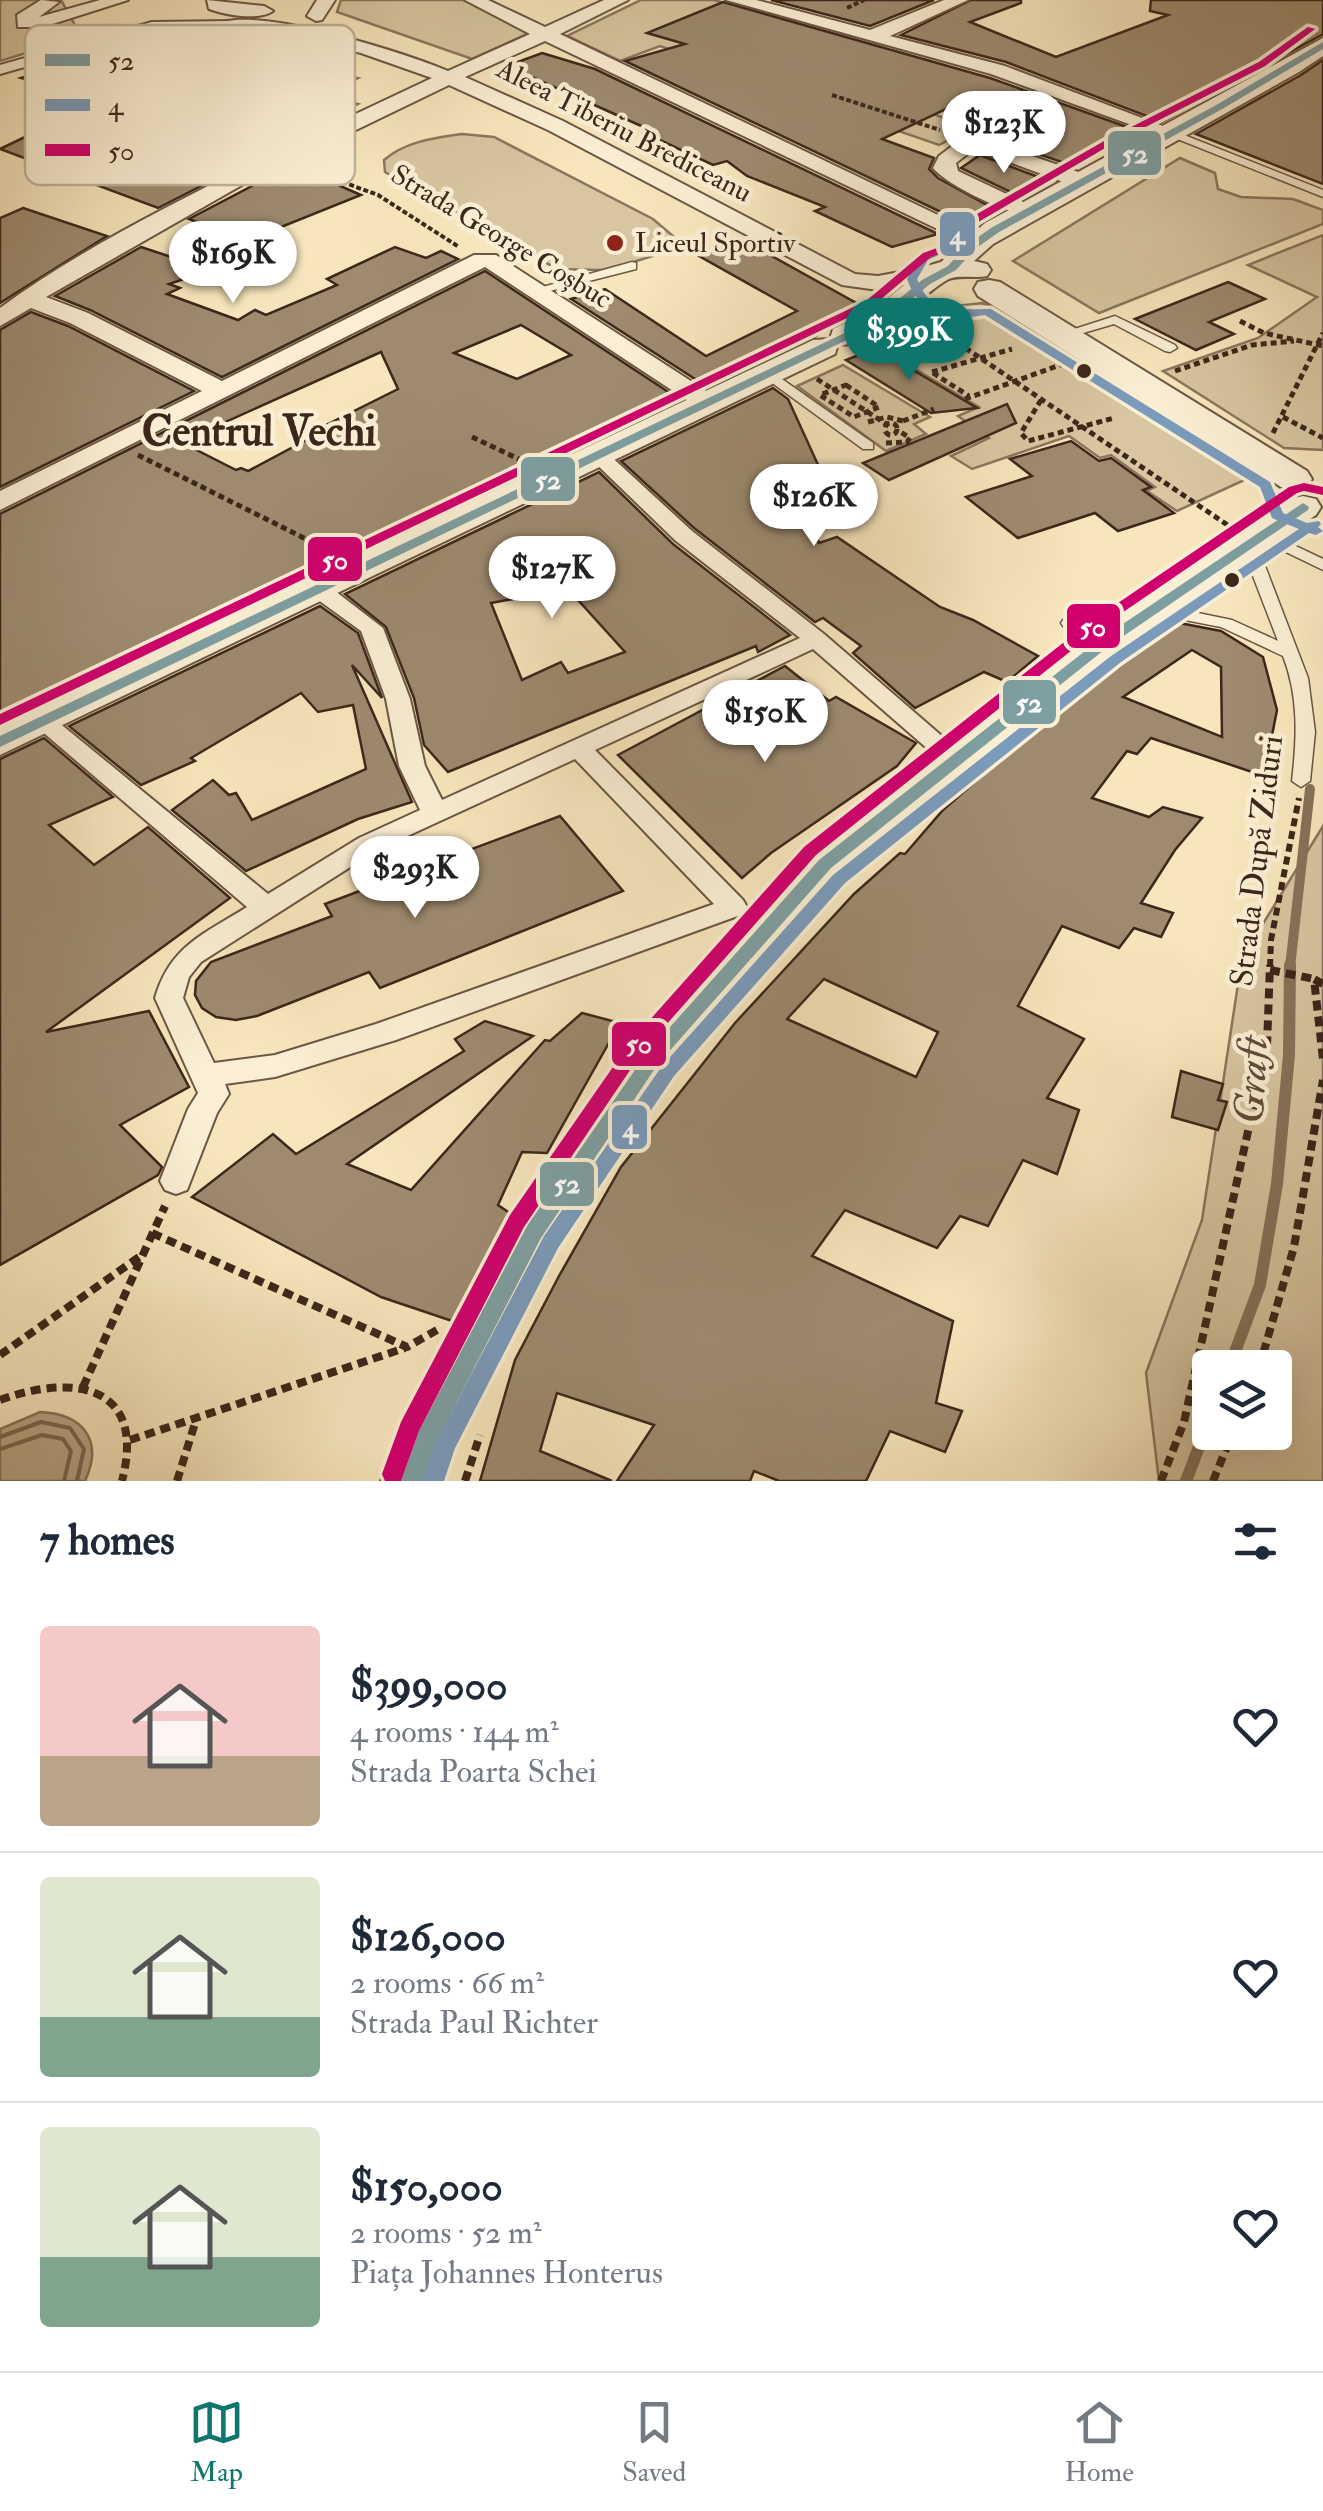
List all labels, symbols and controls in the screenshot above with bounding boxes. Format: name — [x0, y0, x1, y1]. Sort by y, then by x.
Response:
legend — [25, 25, 355, 185]
text: 52 — [108, 44, 134, 79]
street label: Aleea Tiberiu Brediceanu — [490, 51, 757, 211]
text: 4 — [108, 89, 125, 124]
pin: $123K — [934, 91, 1074, 176]
text: $123K — [964, 103, 1044, 143]
line badge: 52 — [1106, 129, 1163, 177]
text: 50 — [108, 134, 134, 169]
text: 52 — [1122, 137, 1148, 172]
street label: Strada George Coșbuc — [384, 157, 618, 317]
line badge: 4 — [938, 210, 977, 258]
text: 4 — [948, 218, 966, 253]
pin: $169K — [163, 221, 303, 306]
place label: Liceul Sportiv — [635, 226, 796, 261]
marker: Liceul Sportiv — [604, 232, 626, 254]
text: $169K — [191, 233, 275, 273]
pin: $399K — [839, 298, 979, 383]
text: $399K — [866, 310, 952, 350]
unlabelled marker — [1074, 361, 1094, 381]
district label: Centrul Vechi — [142, 406, 376, 458]
line badge: 52 — [519, 455, 577, 503]
text: 52 — [535, 463, 561, 498]
pin: $126K — [744, 464, 884, 549]
text: $126K — [772, 476, 856, 516]
line badge: 50 — [306, 535, 364, 583]
pin: $127K — [482, 536, 622, 621]
text: 50 — [322, 543, 348, 578]
text: $127K — [511, 548, 593, 588]
unlabelled marker — [1222, 570, 1242, 590]
line badge: 50 — [1065, 602, 1122, 650]
text: 50 — [1080, 610, 1106, 645]
line badge: 52 — [1001, 678, 1058, 726]
pin: $150K — [695, 680, 835, 765]
text: 52 — [1016, 686, 1042, 721]
text: $150K — [724, 692, 806, 732]
street label: Strada După Ziduri — [1222, 733, 1292, 989]
pin: $293K — [345, 836, 485, 921]
text: $293K — [372, 848, 458, 888]
line badge: 50 — [610, 1020, 668, 1068]
text: 50 — [626, 1027, 652, 1062]
water label: Graft — [1224, 1033, 1280, 1125]
line badge: 4 — [610, 1103, 649, 1151]
text: 4 — [621, 1111, 639, 1146]
line badge: 52 — [538, 1160, 596, 1208]
text: 52 — [554, 1167, 580, 1202]
map controls — [1192, 1350, 1292, 1450]
button: layers — [1192, 1350, 1292, 1450]
icon: filters — [1228, 1514, 1283, 1569]
text: 7 homes — [40, 1515, 175, 1567]
text: $399,000 — [350, 1660, 508, 1712]
icon: home — [120, 1666, 240, 1786]
icon: heart — [1228, 1699, 1283, 1754]
text: 4 rooms · 144 m² — [350, 1712, 559, 1752]
text: Strada Poarta Schei — [350, 1752, 597, 1792]
text: $126,000 — [350, 1911, 506, 1963]
icon: home — [120, 1917, 240, 2037]
icon: heart — [1228, 1950, 1283, 2005]
text: 2 rooms · 66 m² — [350, 1963, 544, 2003]
text: Strada Paul Richter — [350, 2003, 598, 2043]
text: $150,000 — [350, 2161, 503, 2213]
icon: home — [120, 2167, 240, 2287]
icon: heart — [1228, 2200, 1283, 2255]
text: 2 rooms · 52 m² — [350, 2213, 542, 2253]
text: Piața Johannes Honterus — [350, 2253, 663, 2293]
tab: Map — [189, 2395, 244, 2490]
tab: Saved — [622, 2395, 686, 2490]
tab: Home — [1064, 2395, 1134, 2490]

